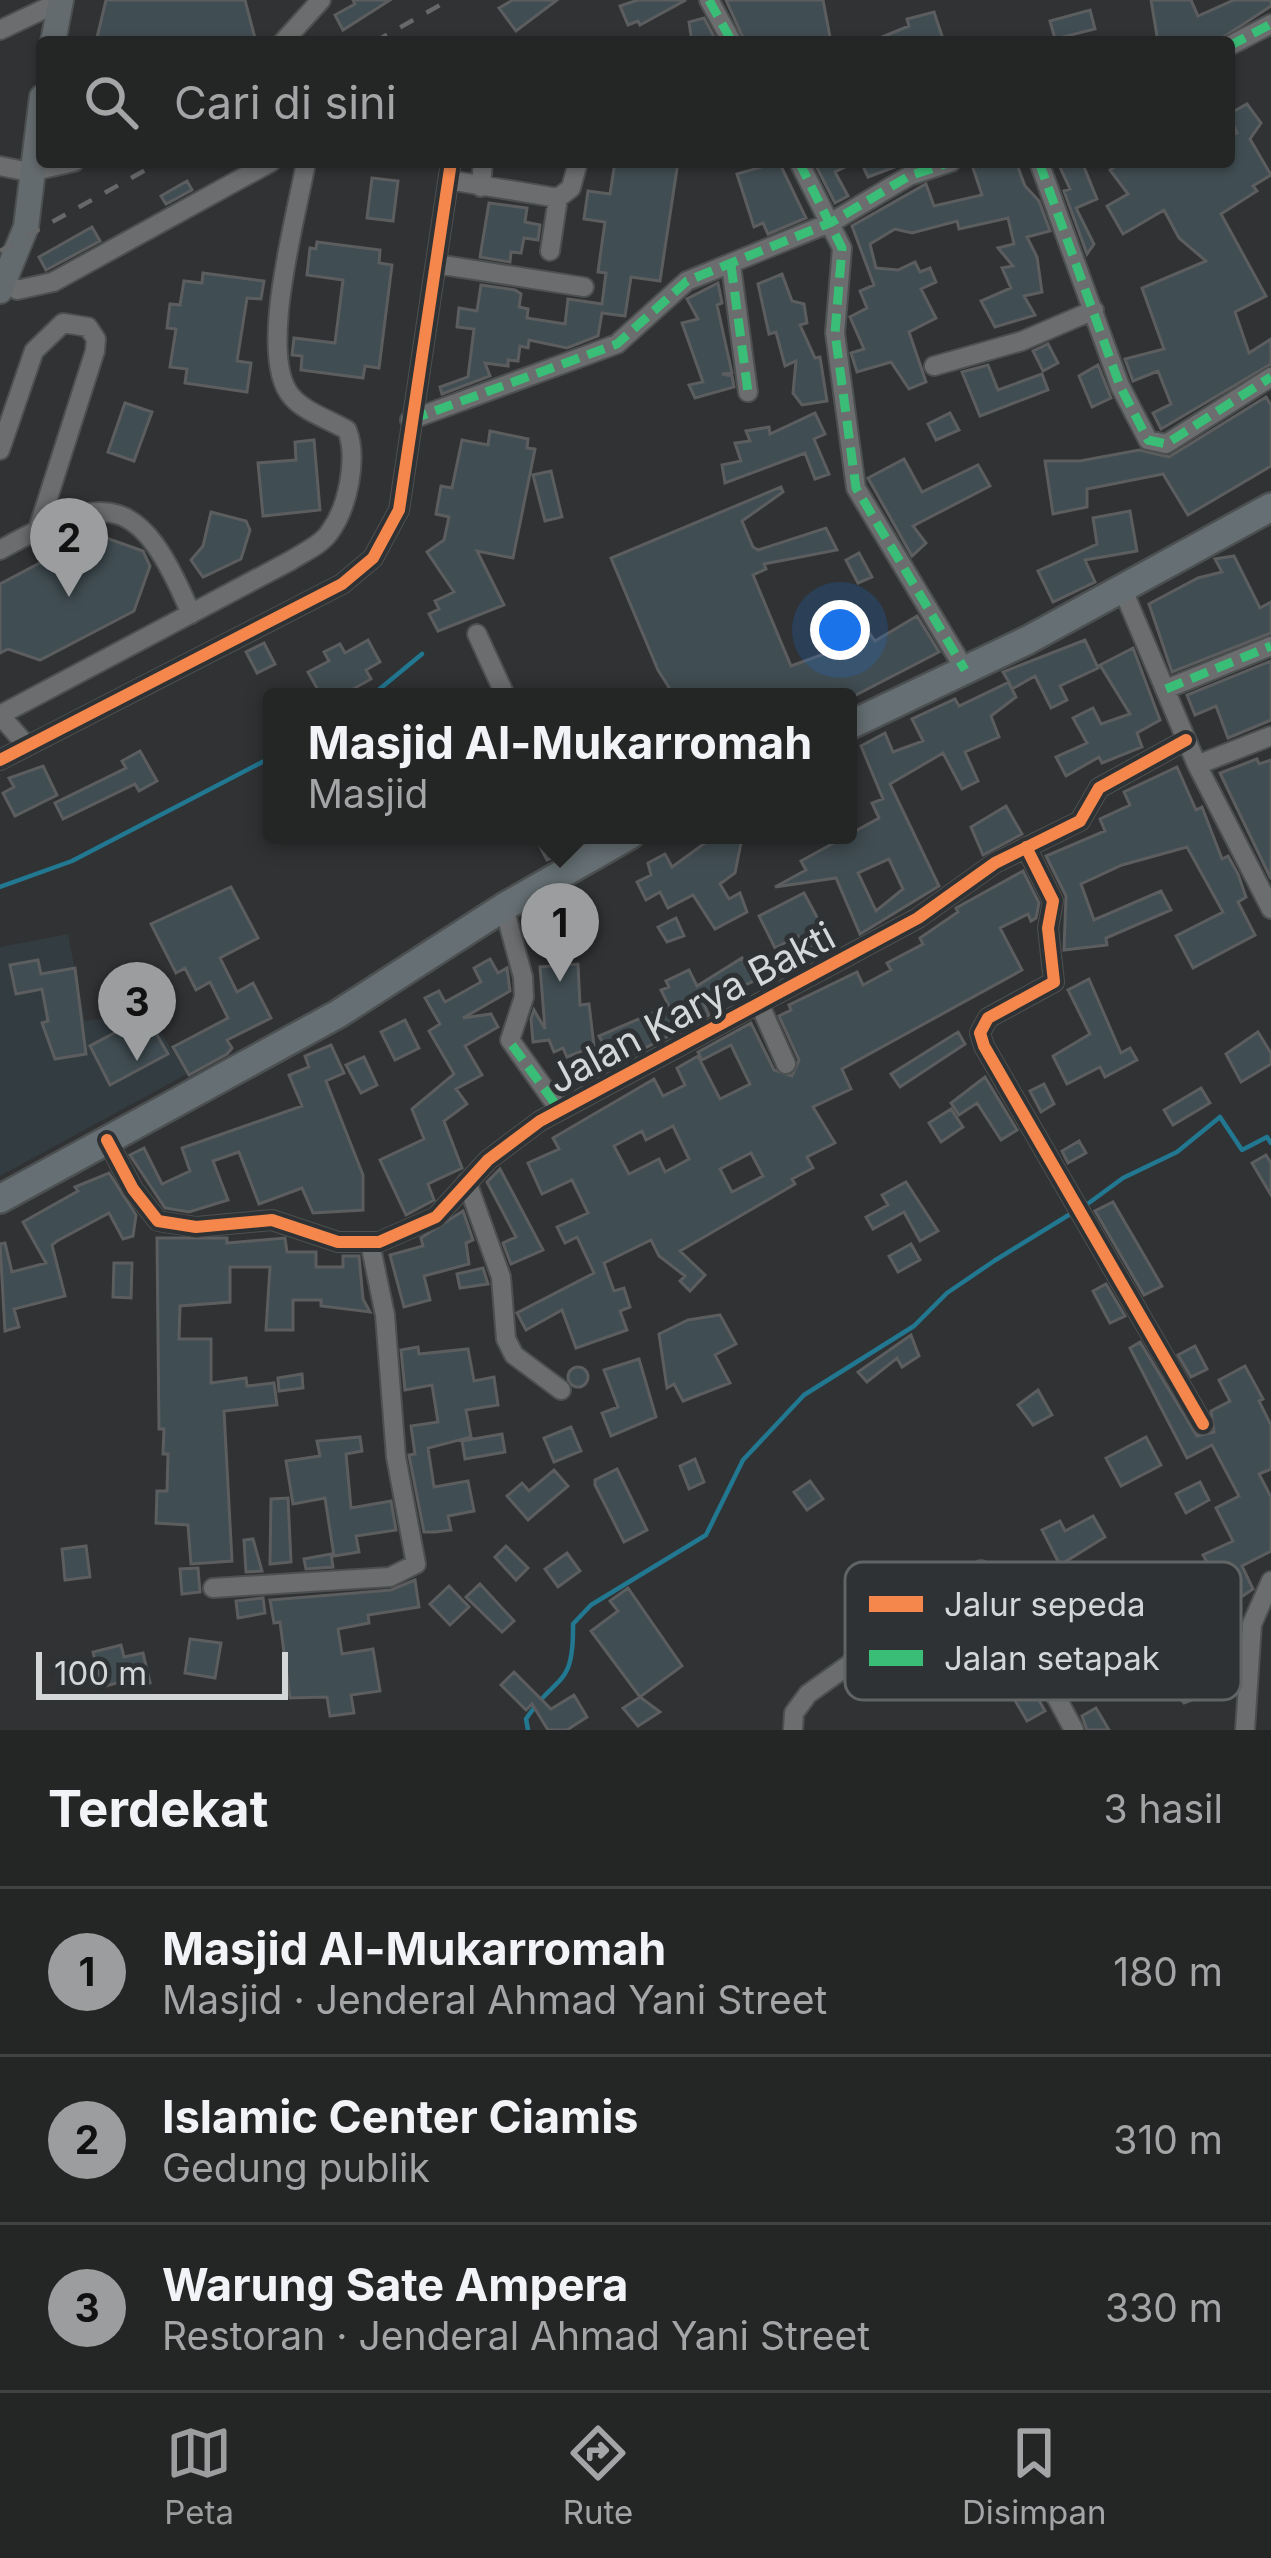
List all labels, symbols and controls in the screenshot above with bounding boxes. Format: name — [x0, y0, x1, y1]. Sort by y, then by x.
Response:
search box — [36, 36, 1235, 168]
icon: search — [78, 69, 144, 135]
text: Cari di sini — [174, 75, 397, 130]
pin: 2 — [30, 498, 108, 597]
your location — [810, 600, 870, 660]
popup — [263, 688, 857, 844]
text: Masjid Al-Mukarromah — [308, 715, 812, 770]
text: Masjid — [308, 770, 428, 817]
pin: 1 — [521, 883, 599, 982]
street label: Jalan Karya Bakti — [539, 911, 843, 1103]
pin: 3 — [98, 962, 176, 1061]
legend — [845, 1562, 1241, 1700]
text: Jalur sepeda — [944, 1584, 1145, 1624]
text: Jalan setapak — [944, 1638, 1160, 1678]
scale bar — [36, 1646, 288, 1699]
text: 100 m — [54, 1653, 147, 1693]
text: Terdekat — [48, 1778, 268, 1839]
text: 3 hasil — [1104, 1785, 1223, 1832]
text: Masjid Al-Mukarromah — [162, 1921, 666, 1976]
text: 1 — [79, 1948, 95, 1995]
text: 180 m — [1113, 1948, 1223, 1995]
text: Masjid · Jenderal Ahmad Yani Street — [162, 1976, 827, 2023]
text: Islamic Center Ciamis — [162, 2089, 639, 2144]
text: 2 — [75, 2116, 99, 2163]
text: 310 m — [1113, 2116, 1223, 2163]
text: Gedung publik — [162, 2144, 430, 2191]
text: Warung Sate Ampera — [162, 2257, 628, 2312]
text: 3 — [74, 2284, 100, 2331]
text: 330 m — [1105, 2284, 1223, 2331]
text: Restoran · Jenderal Ahmad Yani Street — [162, 2312, 870, 2359]
tab: Peta — [164, 2420, 234, 2532]
tab: Rute — [563, 2420, 633, 2532]
tab: Disimpan — [962, 2420, 1107, 2532]

